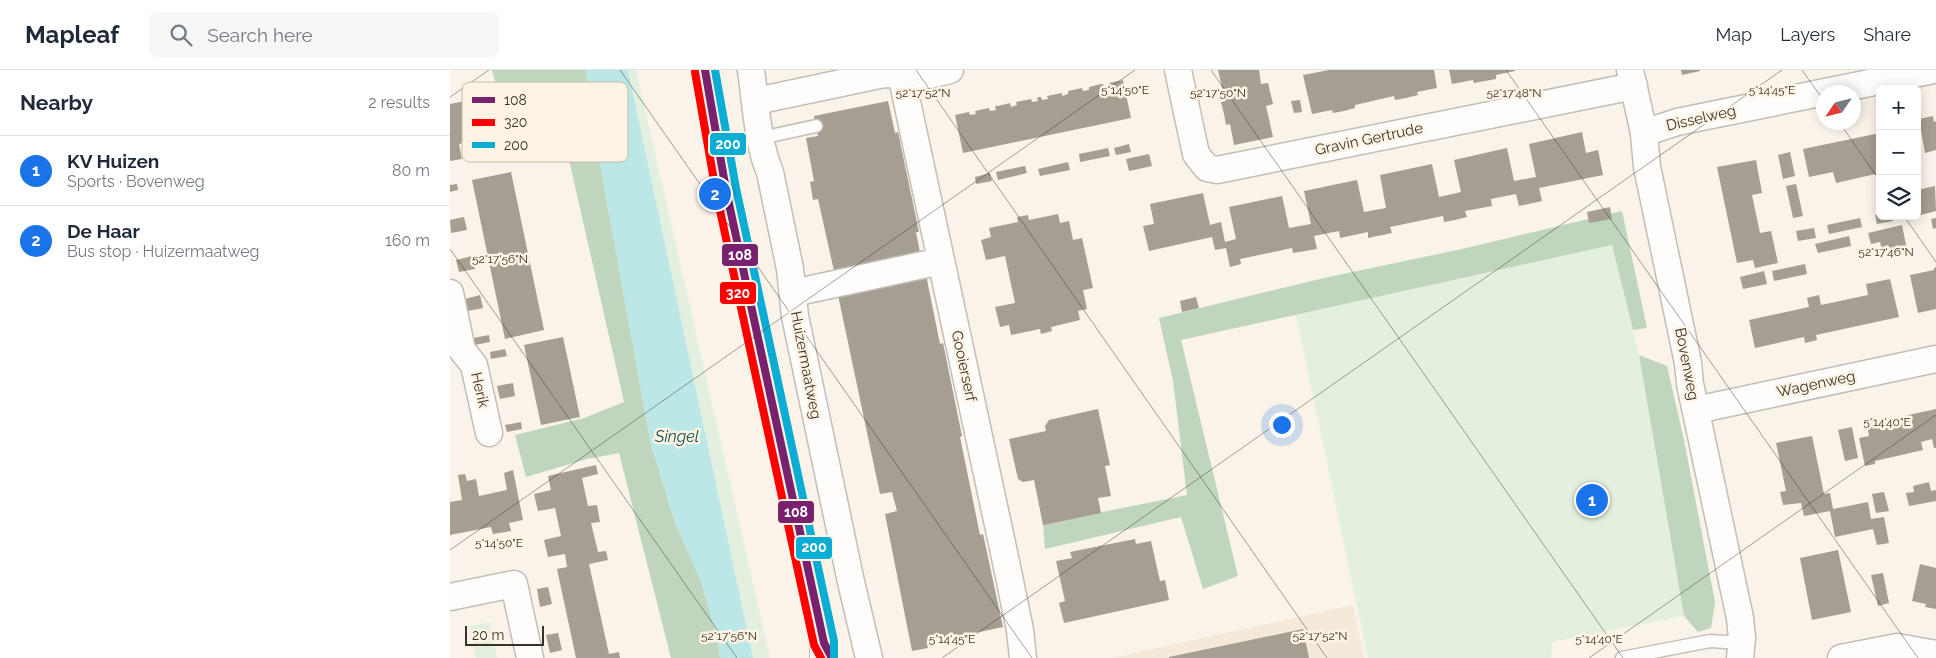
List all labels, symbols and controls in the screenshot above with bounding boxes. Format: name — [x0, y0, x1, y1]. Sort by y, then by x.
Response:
search box — [149, 12, 499, 57]
text: Mapleaf — [25, 20, 119, 49]
icon: search — [167, 21, 195, 49]
text: Search here — [207, 24, 313, 46]
text: Map — [1716, 24, 1752, 45]
text: Layers — [1780, 24, 1835, 45]
text: Share — [1863, 24, 1911, 45]
legend — [462, 82, 628, 162]
text: 5°14'50"E — [1101, 83, 1149, 97]
text: 5°14'45"E — [1749, 83, 1795, 97]
north arrow — [1816, 85, 1861, 130]
map controls — [1876, 85, 1921, 220]
button: + — [1876, 85, 1921, 130]
text: 52°17'52"N — [896, 86, 951, 100]
text: 52°17'50"N — [1190, 86, 1246, 100]
text: 52°17'48"N — [1486, 86, 1542, 100]
text: Nearby — [20, 90, 93, 115]
text: 108 — [504, 92, 527, 108]
text: 2 results — [368, 93, 430, 112]
street label: Disselweg — [1664, 101, 1738, 135]
text: 320 — [504, 114, 527, 130]
street label: Gravin Gertrude — [1313, 119, 1425, 159]
button: − — [1876, 130, 1921, 175]
line badge: 200 — [709, 132, 747, 156]
text: 200 — [715, 136, 741, 152]
text: 200 — [504, 137, 528, 153]
text: KV Huizen — [67, 150, 159, 172]
text: 1 — [32, 161, 40, 180]
text: 80 m — [392, 161, 430, 180]
text: Sports · Bovenweg — [67, 172, 205, 191]
pin: 2 — [699, 175, 731, 213]
button: layers — [1876, 175, 1921, 220]
text: De Haar — [67, 220, 140, 242]
text: 2 — [31, 231, 41, 250]
text: 160 m — [385, 231, 430, 250]
text: Bus stop · Huizermaatweg — [67, 242, 259, 261]
line badge: 108 — [721, 243, 759, 267]
text: 52°17'46"N — [1858, 245, 1914, 259]
text: 108 — [728, 247, 752, 263]
text: 52°17'56"N — [472, 252, 528, 266]
line badge: 320 — [719, 281, 757, 305]
text: 320 — [726, 285, 750, 301]
street label: Huizermaatweg — [787, 309, 825, 421]
street label: Bovenweg — [1671, 326, 1703, 402]
street label: Gooierserf — [948, 329, 981, 404]
street label: Wagenweg — [1775, 367, 1857, 401]
street label: Herik — [467, 370, 493, 410]
your location — [1269, 412, 1295, 438]
text: 5°14'40"E — [1863, 415, 1911, 429]
water label: Singel — [654, 427, 699, 446]
pin: 1 — [1576, 481, 1608, 519]
line badge: 108 — [777, 500, 815, 524]
text: 108 — [784, 504, 808, 520]
text: 5°14'50"E — [475, 536, 523, 550]
line badge: 200 — [795, 536, 833, 560]
text: 200 — [801, 539, 827, 555]
scale bar — [465, 623, 544, 646]
text: 20 m — [472, 627, 504, 643]
text: 52°17'56"N — [701, 629, 757, 643]
text: 52°17'52"N — [1293, 629, 1348, 643]
text: 5°14'45"E — [929, 632, 975, 646]
text: 5°14'40"E — [1575, 632, 1623, 646]

